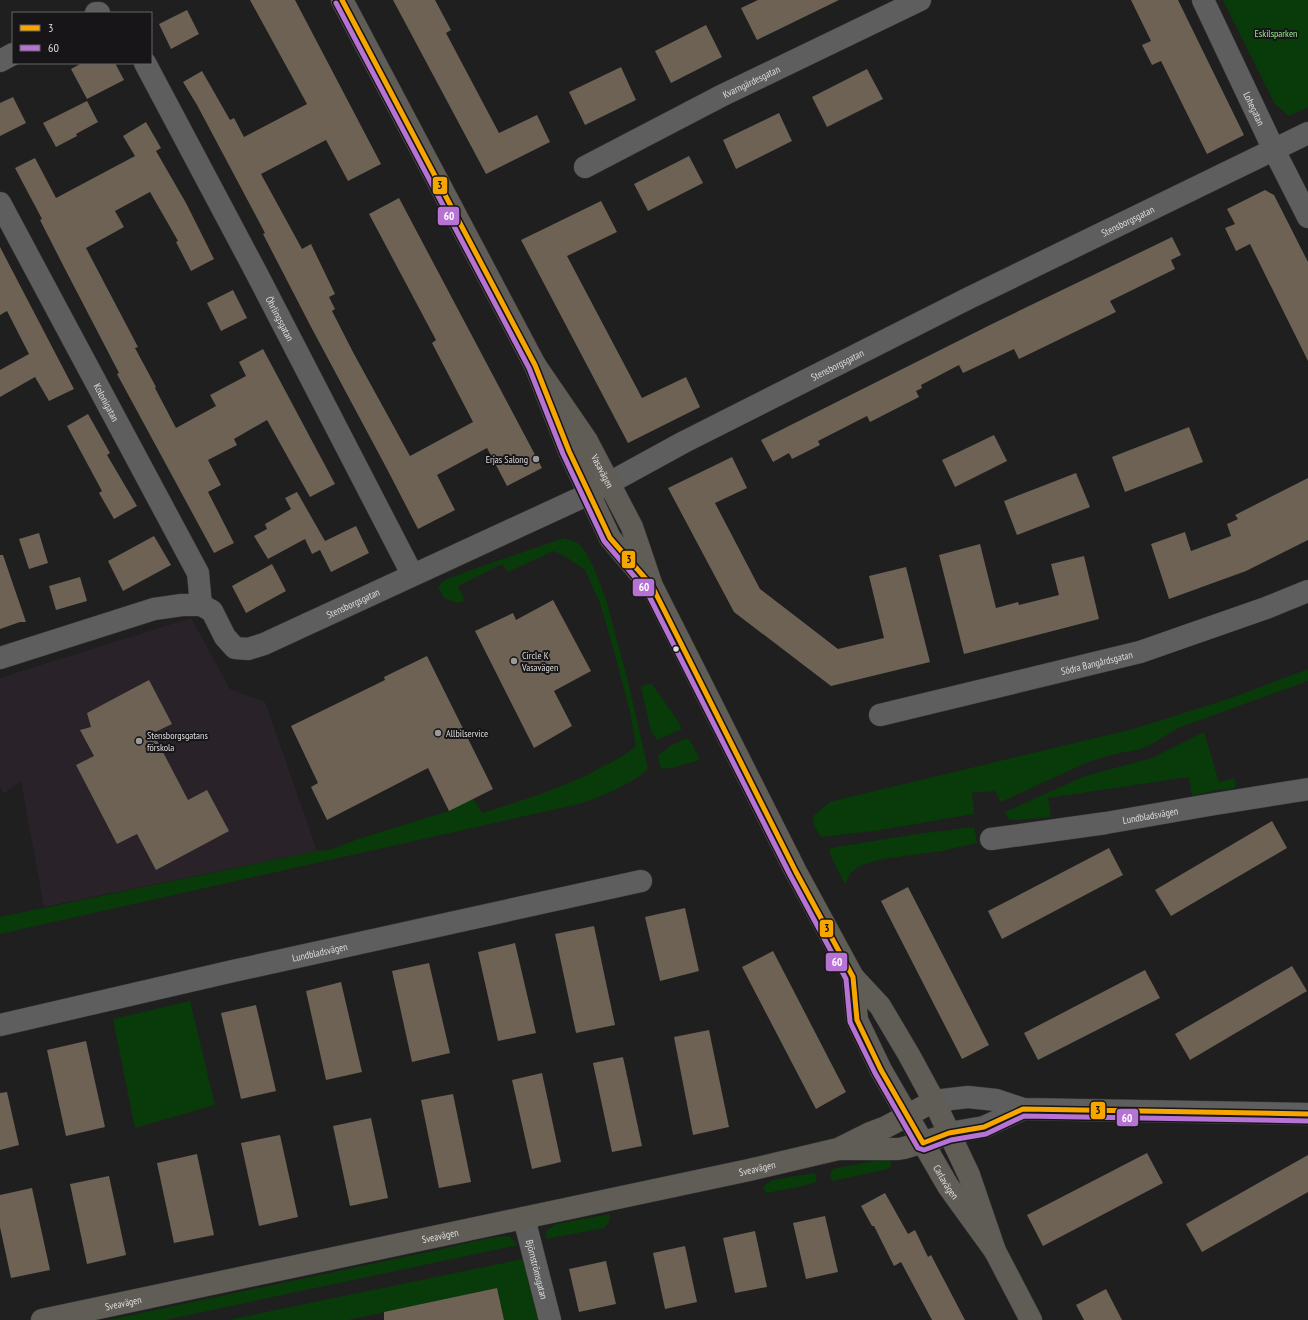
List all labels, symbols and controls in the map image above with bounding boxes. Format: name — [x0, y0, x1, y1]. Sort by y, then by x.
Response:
legend — [12, 12, 152, 64]
text: 3 — [48, 20, 53, 35]
park label: Eskilsparken — [1255, 27, 1297, 40]
text: 60 — [48, 40, 59, 55]
street label: Kvarngärdesgatan — [721, 62, 782, 101]
street label: Lohegatan — [1241, 89, 1268, 128]
line badge: 3 — [432, 176, 448, 195]
text: 3 — [437, 178, 443, 192]
street label: Stensborgsgatan — [1099, 202, 1156, 239]
line badge: 60 — [437, 206, 460, 226]
text: 60 — [444, 209, 454, 223]
street label: Öhrlingsgatan — [263, 294, 297, 343]
street label: Stensborgsgatan — [809, 346, 866, 383]
street label: Kolonigatan — [91, 381, 122, 424]
street label: Vasavägen — [588, 451, 617, 490]
place label: Erjas Salong — [486, 453, 528, 466]
marker: Erjas Salong — [531, 454, 541, 464]
line badge: 3 — [621, 550, 636, 569]
text: 3 — [626, 552, 632, 566]
line badge: 60 — [632, 578, 655, 597]
text: 60 — [639, 580, 649, 594]
street label: Stensborgsgatan — [324, 585, 382, 621]
unlabelled marker — [671, 644, 681, 654]
street label: Södra Bangårdsgatan — [1060, 648, 1134, 677]
place label: Circle K Vasavägen — [521, 649, 558, 674]
marker: Circle K Vasavägen — [509, 656, 519, 666]
place label: Allbilservice — [446, 727, 488, 740]
marker: Allbilservice — [433, 728, 443, 738]
place label: Stensborgsgatans förskola — [147, 729, 208, 754]
marker: Stensborgsgatans förskola — [134, 736, 144, 746]
street label: Lundbladsvägen — [1121, 804, 1179, 827]
line badge: 3 — [819, 919, 834, 938]
text: 3 — [824, 921, 830, 935]
street label: Lundbladsvägen — [291, 939, 349, 964]
line badge: 60 — [825, 952, 848, 972]
text: 60 — [832, 955, 842, 969]
line badge: 3 — [1090, 1101, 1106, 1120]
text: 3 — [1095, 1103, 1101, 1117]
line badge: 60 — [1116, 1108, 1139, 1127]
text: 60 — [1122, 1111, 1132, 1125]
street label: Sveavägen — [738, 1158, 777, 1178]
street label: Carlavägen — [930, 1162, 962, 1202]
street label: Sveavägen — [421, 1225, 460, 1246]
street label: Björnströmsgatan — [523, 1238, 551, 1300]
street label: Sveavägen — [104, 1293, 143, 1313]

